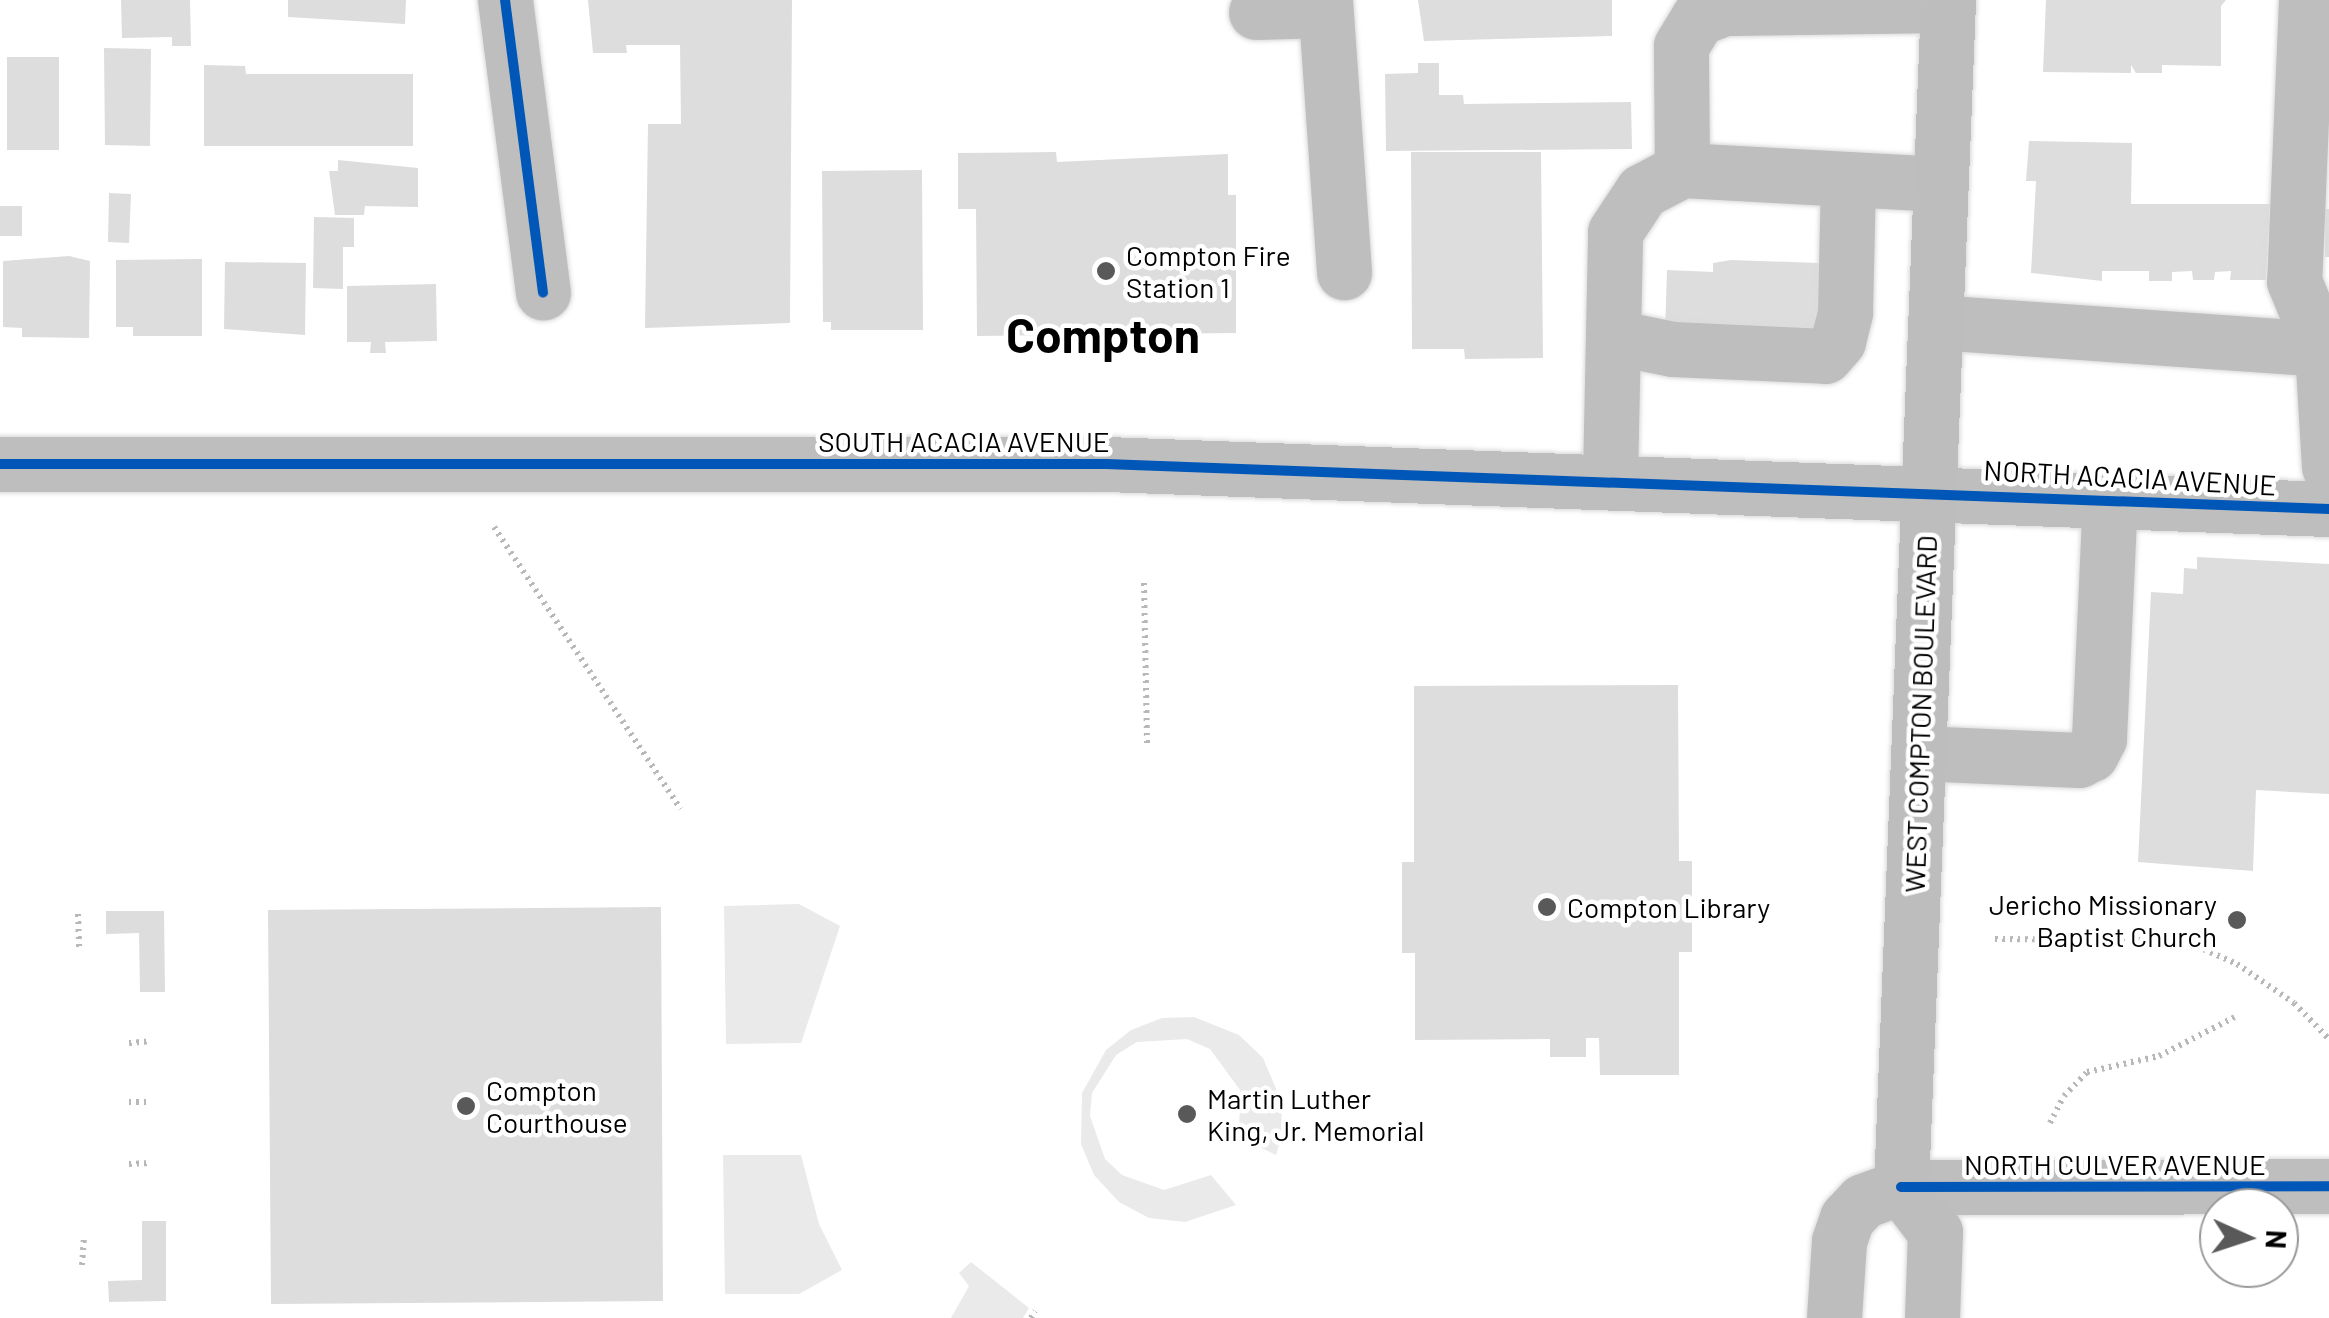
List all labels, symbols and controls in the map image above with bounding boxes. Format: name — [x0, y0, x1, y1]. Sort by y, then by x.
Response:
place label: Compton Fire Station 1 — [1126, 238, 1291, 304]
marker: Compton Fire Station 1 — [1095, 260, 1117, 282]
district label: Compton — [1006, 306, 1200, 364]
street label: SOUTH ACACIA AVENUE — [818, 424, 1110, 458]
street label: NORTH ACACIA AVENUE — [1983, 453, 2277, 501]
street label: WEST COMPTON BOULEVARD — [1897, 535, 1943, 893]
place label: Jericho Missionary Baptist Church — [1989, 887, 2217, 953]
place label: Compton Library — [1567, 890, 1770, 924]
marker: Compton Library — [1536, 896, 1558, 918]
marker: Jericho Missionary Baptist Church — [2226, 909, 2248, 931]
place label: Compton Courthouse — [486, 1073, 628, 1139]
place label: Martin Luther King, Jr. Memorial — [1207, 1081, 1424, 1147]
marker: Compton Courthouse — [455, 1095, 477, 1117]
marker: Martin Luther King, Jr. Memorial — [1176, 1103, 1198, 1125]
street label: NORTH CULVER AVENUE — [1964, 1147, 2266, 1181]
north arrow — [2199, 1188, 2299, 1288]
text: N — [2259, 1229, 2294, 1250]

